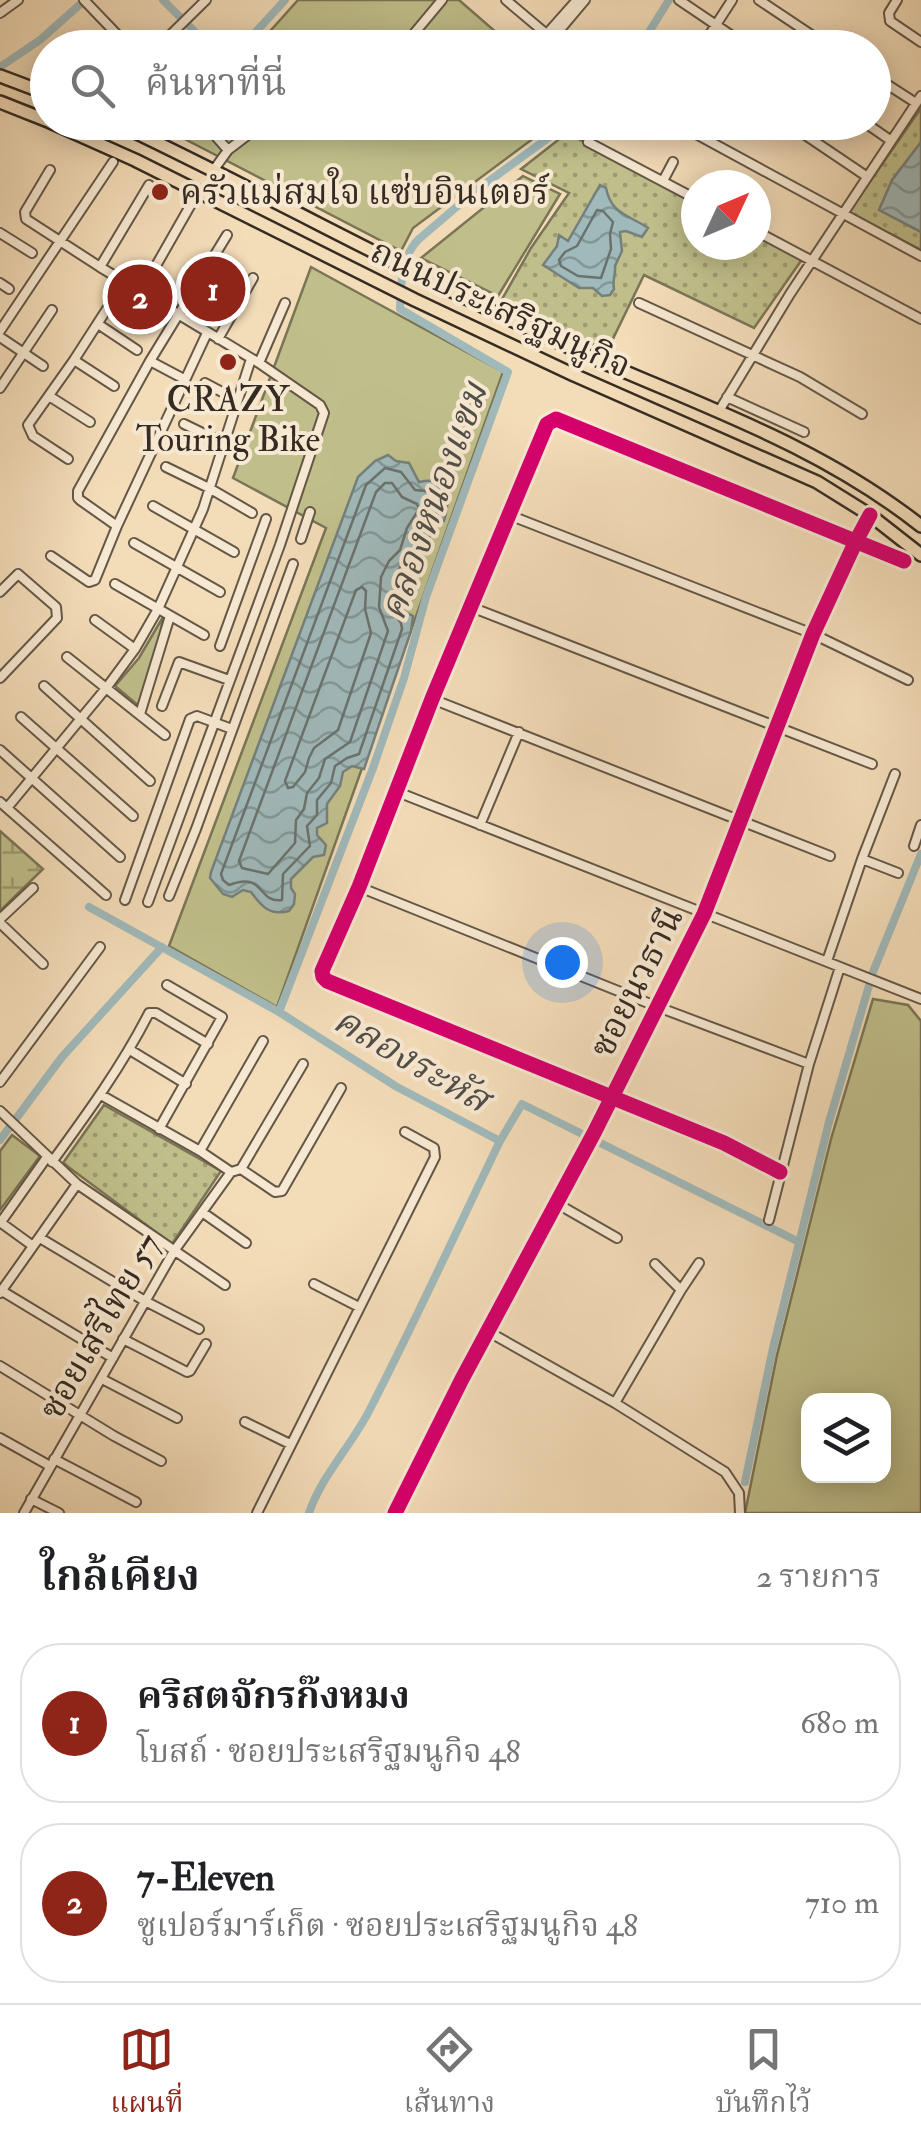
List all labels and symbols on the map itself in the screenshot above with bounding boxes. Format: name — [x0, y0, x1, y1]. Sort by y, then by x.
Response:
place label: ครัวแม่สมใจ แซ่บอินเตอร์ — [180, 167, 550, 215]
north arrow — [681, 170, 771, 260]
marker: ครัวแม่สมใจ แซ่บอินเตอร์ — [149, 181, 171, 203]
street label: ถนนประเสริฐมนูกิจ — [363, 229, 638, 389]
pin: 1 — [180, 252, 246, 326]
pin: 2 — [108, 260, 172, 334]
marker: CRAZY Touring Bike — [217, 351, 239, 373]
water label: คลองหนองแขม — [369, 374, 500, 627]
place label: CRAZY Touring Bike — [136, 378, 320, 462]
street label: ซอยนวธานี — [580, 900, 693, 1065]
your location — [537, 937, 588, 988]
water label: คลองระหัส — [325, 996, 502, 1126]
street label: ซอยเสรีไทย 57 — [26, 1224, 172, 1427]

